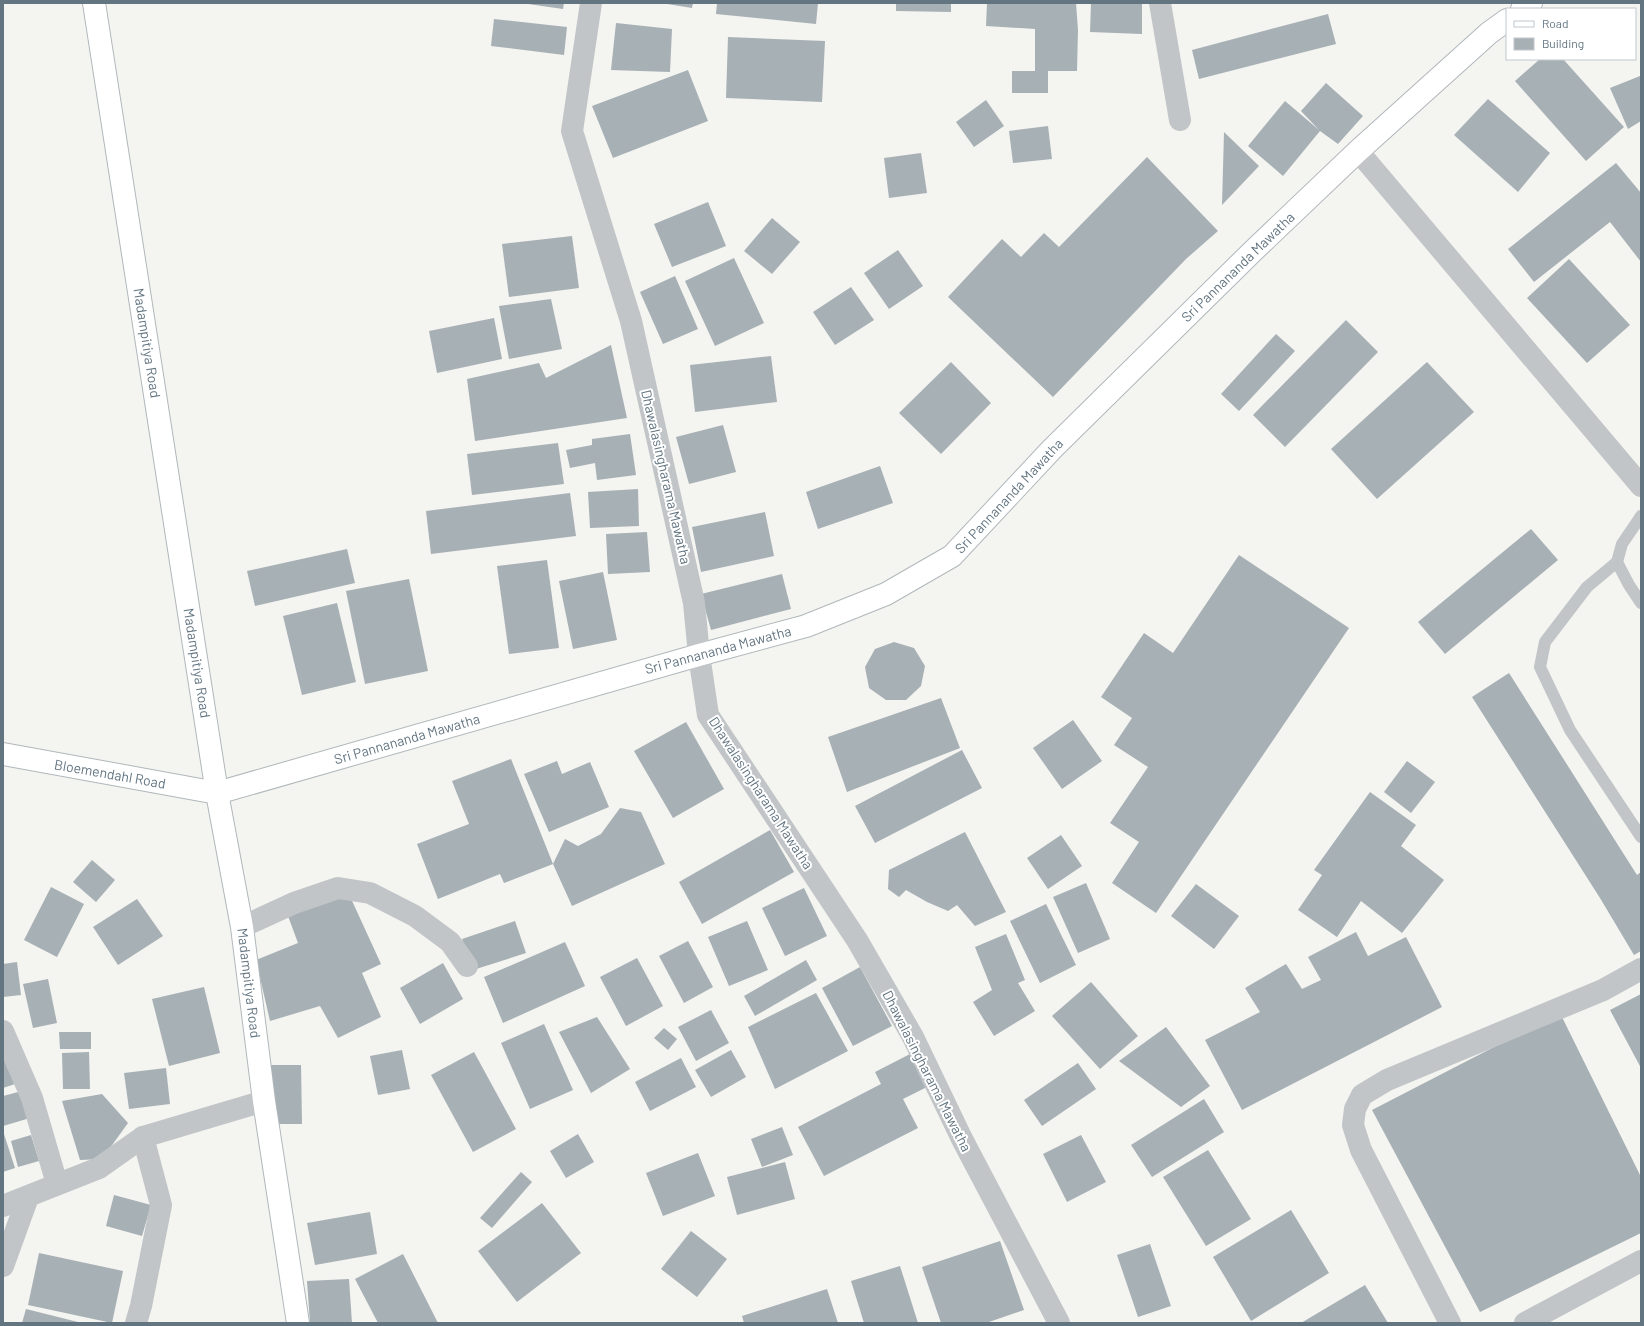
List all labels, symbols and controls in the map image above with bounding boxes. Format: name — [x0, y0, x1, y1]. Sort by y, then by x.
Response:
legend — [1506, 8, 1636, 60]
text: Road — [1542, 16, 1569, 30]
text: Building — [1542, 36, 1584, 50]
street label: Sri Pannananda Mawatha — [1177, 208, 1298, 325]
street label: Madampitiya Road — [130, 287, 165, 399]
street label: Dhawalasingharama Mawatha — [638, 388, 695, 566]
street label: Sri Pannananda Mawatha — [951, 435, 1066, 557]
street label: Madampitiya Road — [180, 607, 215, 719]
street label: Sri Pannananda Mawatha — [643, 622, 793, 677]
street label: Sri Pannananda Mawatha — [332, 710, 482, 767]
street label: Dhawalasingharama Mawatha — [706, 713, 817, 872]
street label: Bloemendahl Road — [53, 755, 167, 792]
street label: Madampitiya Road — [234, 927, 265, 1039]
street label: Dhawalasingharama Mawatha — [879, 987, 976, 1154]

